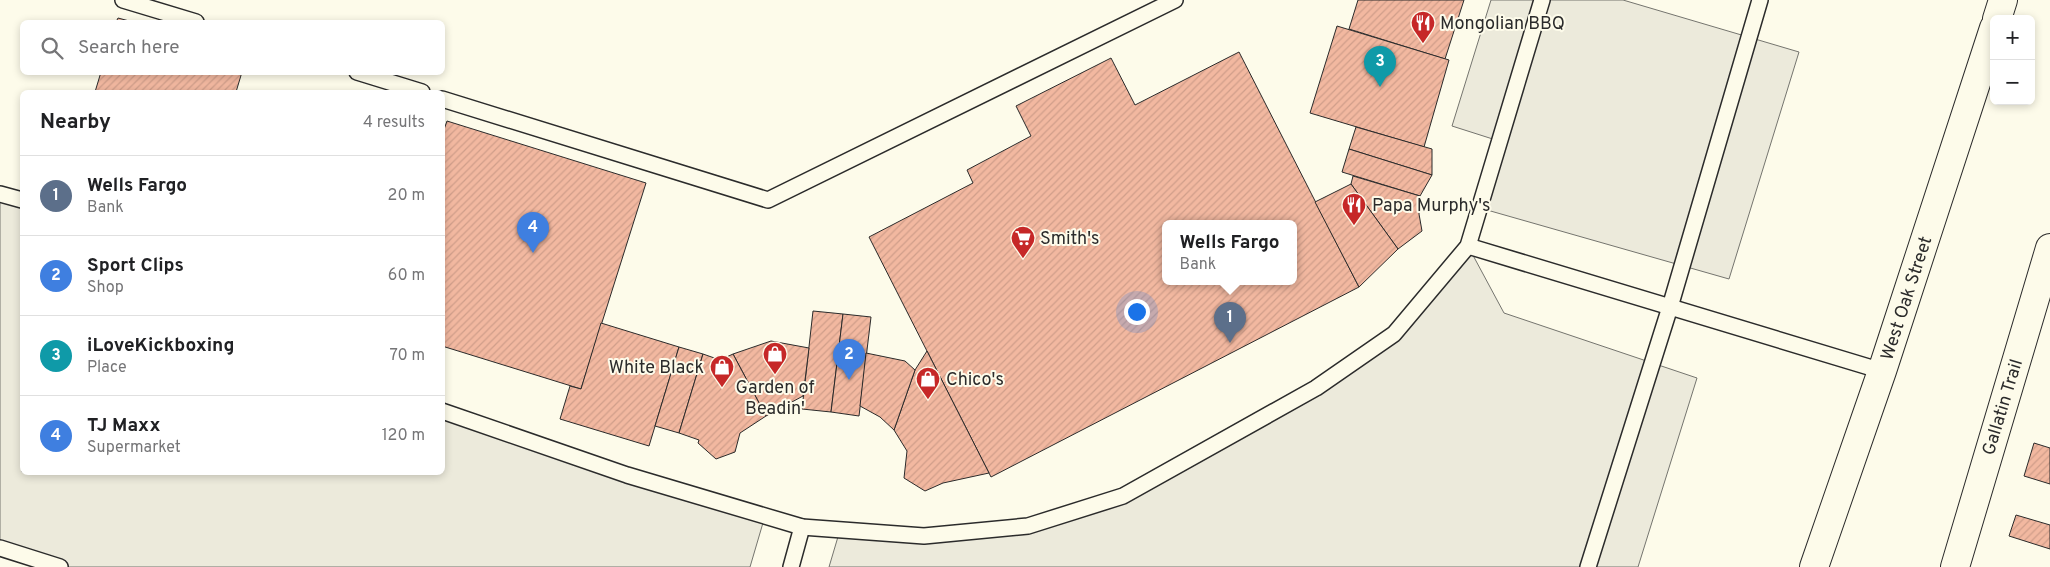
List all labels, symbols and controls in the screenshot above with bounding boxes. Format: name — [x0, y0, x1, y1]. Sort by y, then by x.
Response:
restaurant icon: Mongolian BBQ — [1410, 10, 1436, 44]
place label: Mongolian BBQ — [1440, 13, 1565, 36]
map controls — [1990, 15, 2035, 105]
button: + — [1990, 15, 2035, 60]
search box — [20, 20, 445, 75]
icon: search — [38, 34, 66, 62]
text: Search here — [78, 36, 180, 60]
pin: 3 — [1364, 46, 1396, 87]
button: − — [1990, 60, 2035, 105]
text: Nearby — [40, 109, 111, 136]
text: 4 results — [363, 113, 425, 133]
text: Wells Fargo — [87, 174, 187, 198]
text: 1 — [53, 186, 59, 206]
text: 20 m — [388, 186, 425, 206]
restaurant icon: Papa Murphy's — [1341, 192, 1367, 226]
place label: Papa Murphy's — [1372, 195, 1491, 218]
text: Bank — [87, 198, 124, 218]
pin: 4 — [517, 212, 549, 253]
popup — [1162, 220, 1297, 285]
supermarket icon: Smith's — [1010, 225, 1036, 259]
place label: Smith's — [1040, 228, 1099, 251]
text: Wells Fargo — [1180, 231, 1279, 255]
street label: West Oak Street — [1877, 233, 1938, 363]
text: Sport Clips — [87, 254, 184, 278]
text: Bank — [1180, 255, 1216, 275]
text: 2 — [51, 266, 61, 286]
text: 60 m — [388, 266, 425, 286]
text: Shop — [87, 278, 124, 298]
your location — [1124, 299, 1150, 325]
pin: 1 — [1214, 302, 1246, 343]
text: iLoveKickboxing — [87, 334, 234, 358]
pin: 2 — [833, 339, 865, 380]
shop icon: Garden of Beadin' — [762, 341, 788, 375]
text: 3 — [51, 346, 61, 366]
text: 70 m — [390, 346, 425, 366]
shop icon: White Black — [709, 354, 735, 388]
place label: White Black — [609, 357, 704, 380]
street label: Gallatin Trail — [1978, 357, 2029, 458]
text: Place — [87, 358, 127, 378]
shop icon: Chico's — [915, 366, 941, 400]
place label: Chico's — [946, 369, 1004, 392]
place label: Garden of Beadin' — [736, 377, 814, 421]
text: TJ Maxx — [87, 414, 161, 438]
text: 4 — [51, 426, 61, 446]
text: 120 m — [382, 426, 425, 446]
text: Supermarket — [87, 438, 181, 458]

